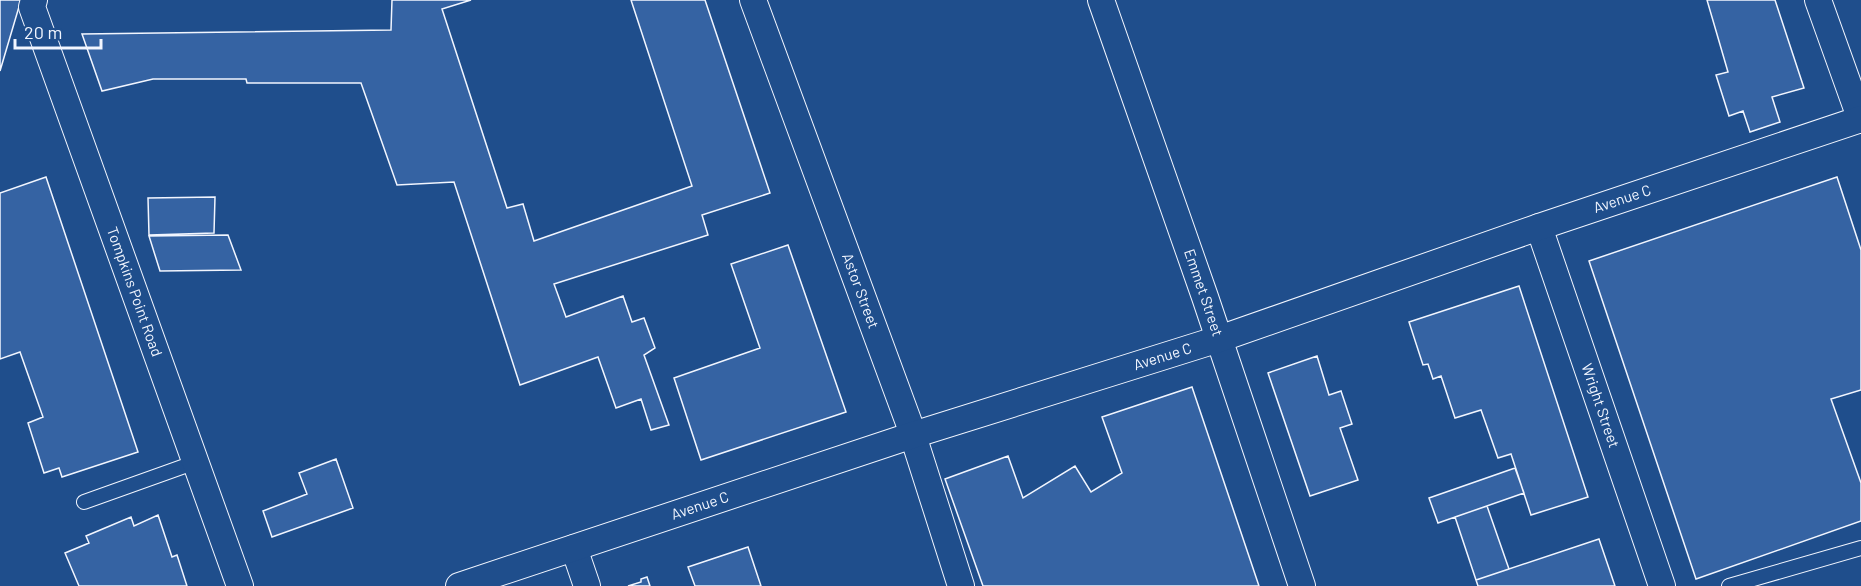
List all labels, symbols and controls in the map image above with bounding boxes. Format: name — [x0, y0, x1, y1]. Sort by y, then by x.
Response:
scale bar — [15, 12, 100, 50]
text: 20 m — [24, 21, 62, 43]
street label: Avenue C — [1591, 180, 1653, 216]
street label: Tompkins Point Road — [104, 224, 167, 359]
street label: Emmet Street — [1181, 246, 1227, 338]
street label: Astor Street — [839, 250, 883, 331]
street label: Avenue C — [1131, 338, 1193, 373]
street label: Wright Street — [1578, 361, 1624, 450]
street label: Avenue C — [668, 487, 731, 523]

